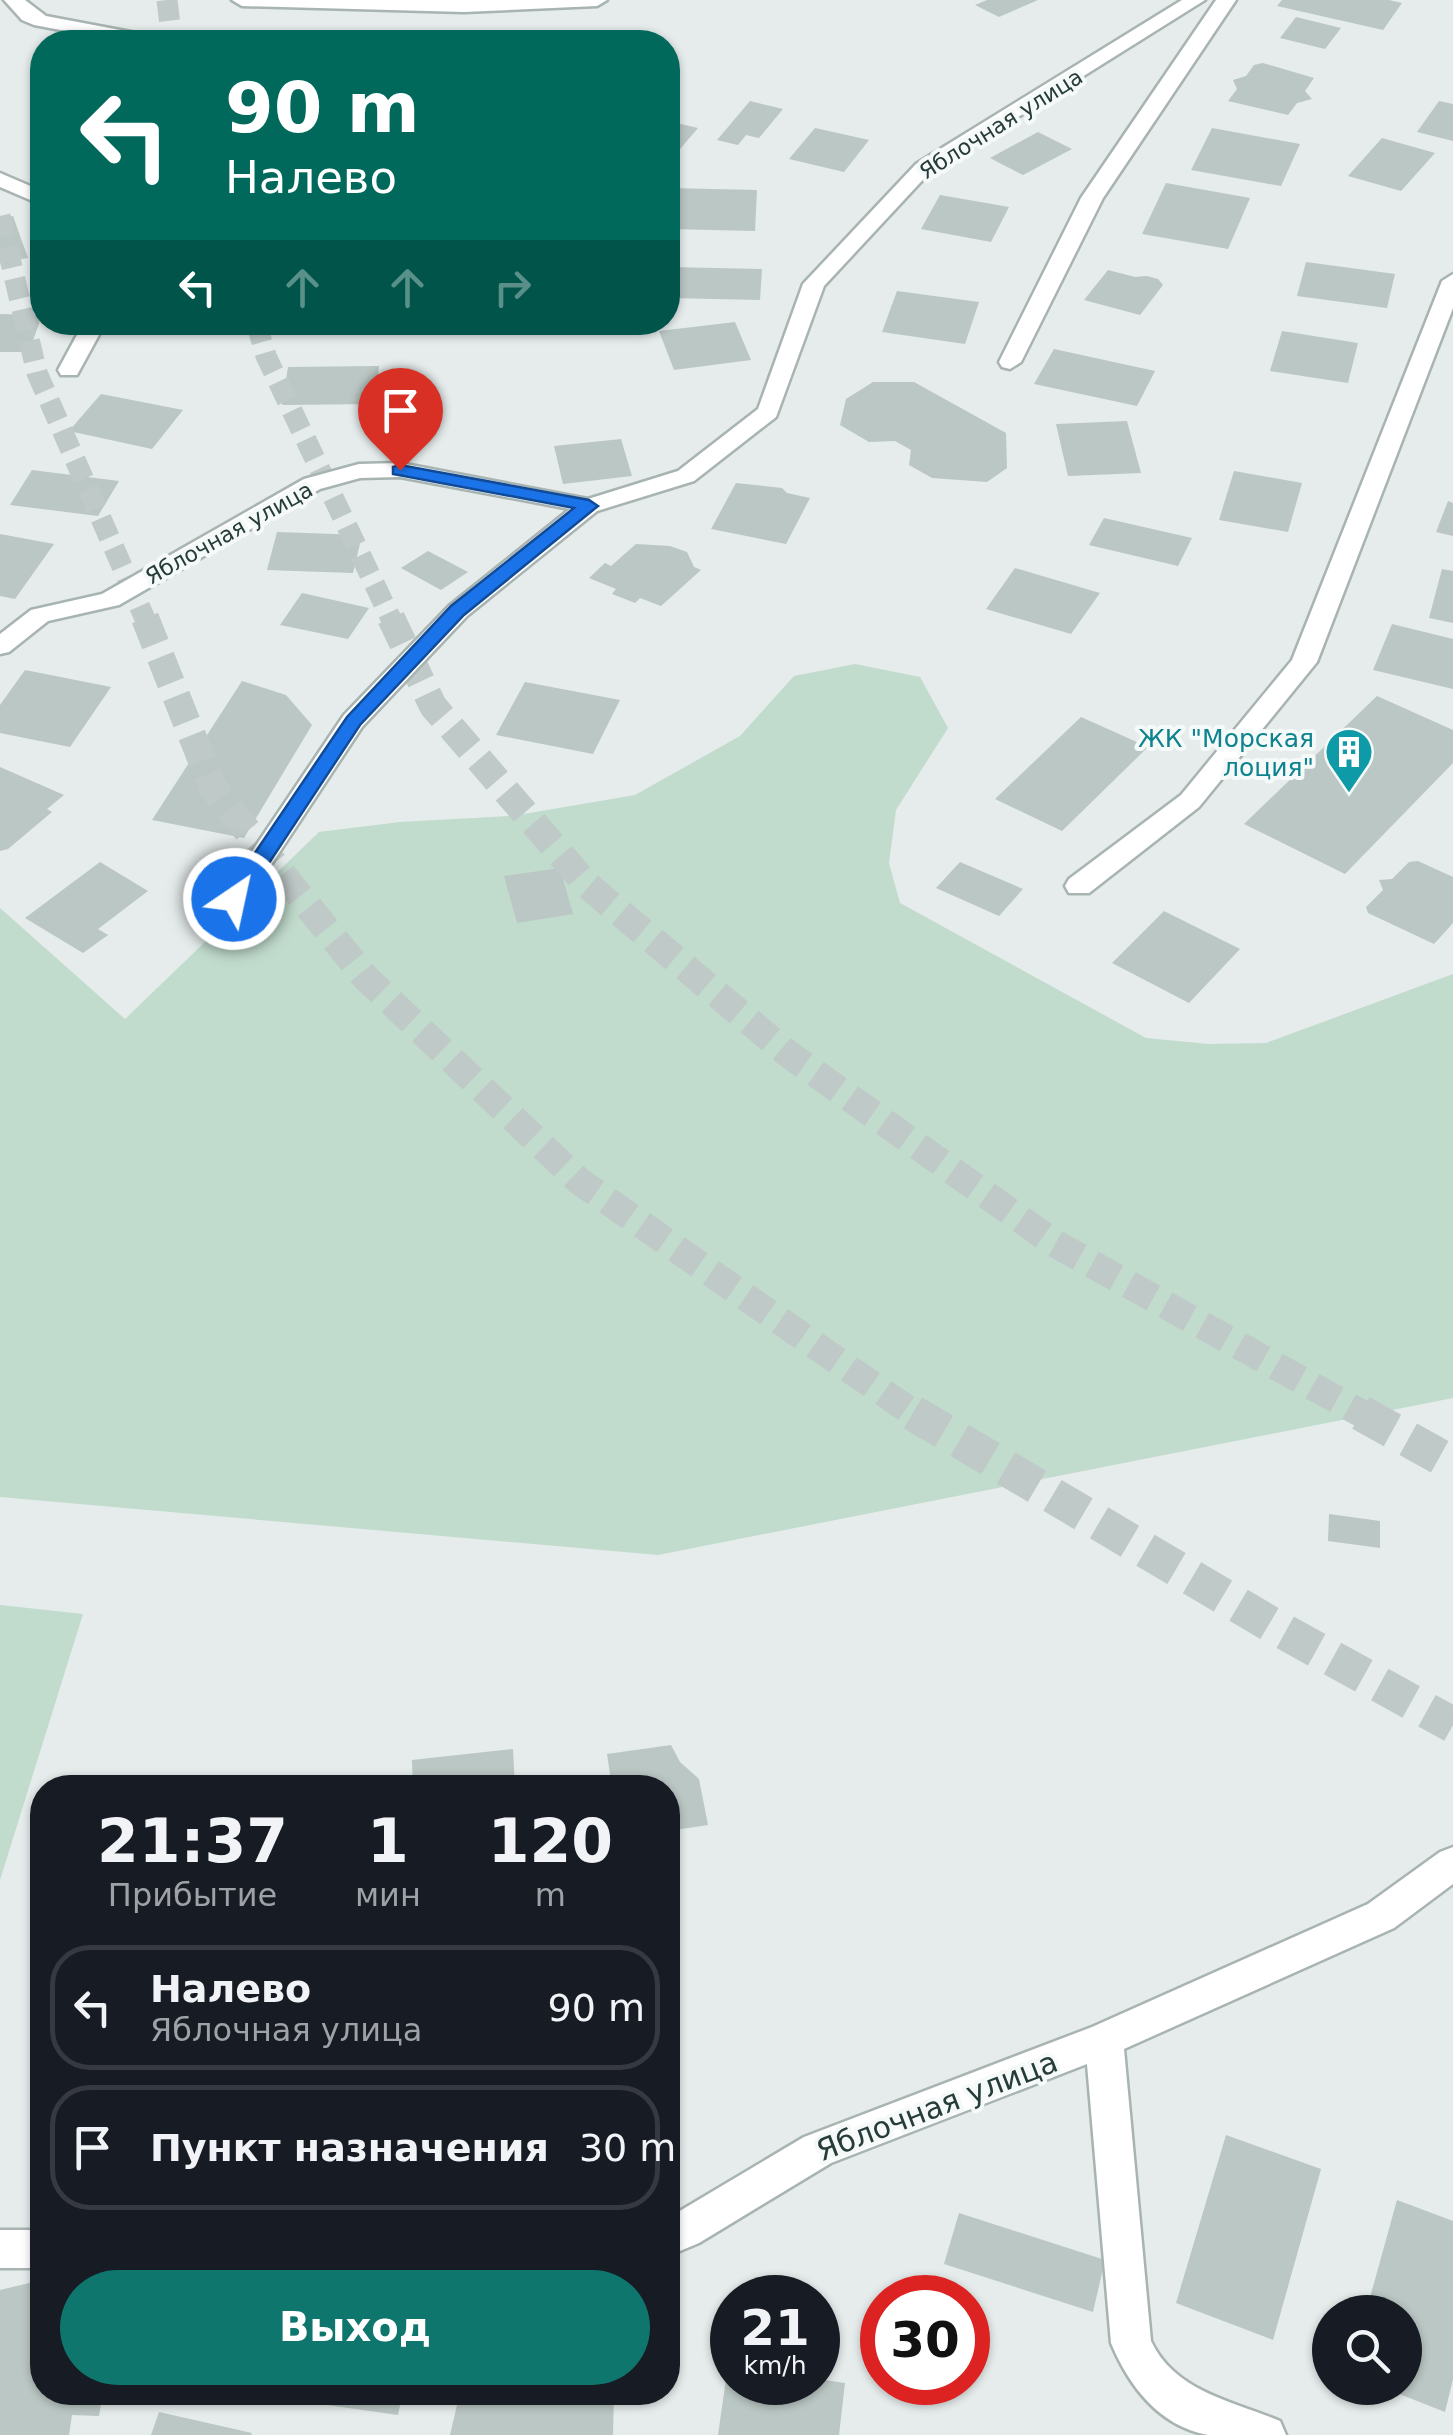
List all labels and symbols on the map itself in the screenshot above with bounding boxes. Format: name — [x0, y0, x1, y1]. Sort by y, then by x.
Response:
street label: Яблочная улица — [915, 64, 1087, 184]
pin — [358, 368, 443, 471]
street label: Яблочная улица — [141, 477, 317, 589]
place label: ЖК "Морская лоция" — [1138, 724, 1314, 782]
building icon: ЖК "Морская лоция" — [1323, 726, 1375, 794]
position arrow — [182, 847, 286, 951]
street label: Яблочная улица — [812, 2044, 1062, 2168]
speed limit sign: 30 — [860, 2275, 990, 2405]

